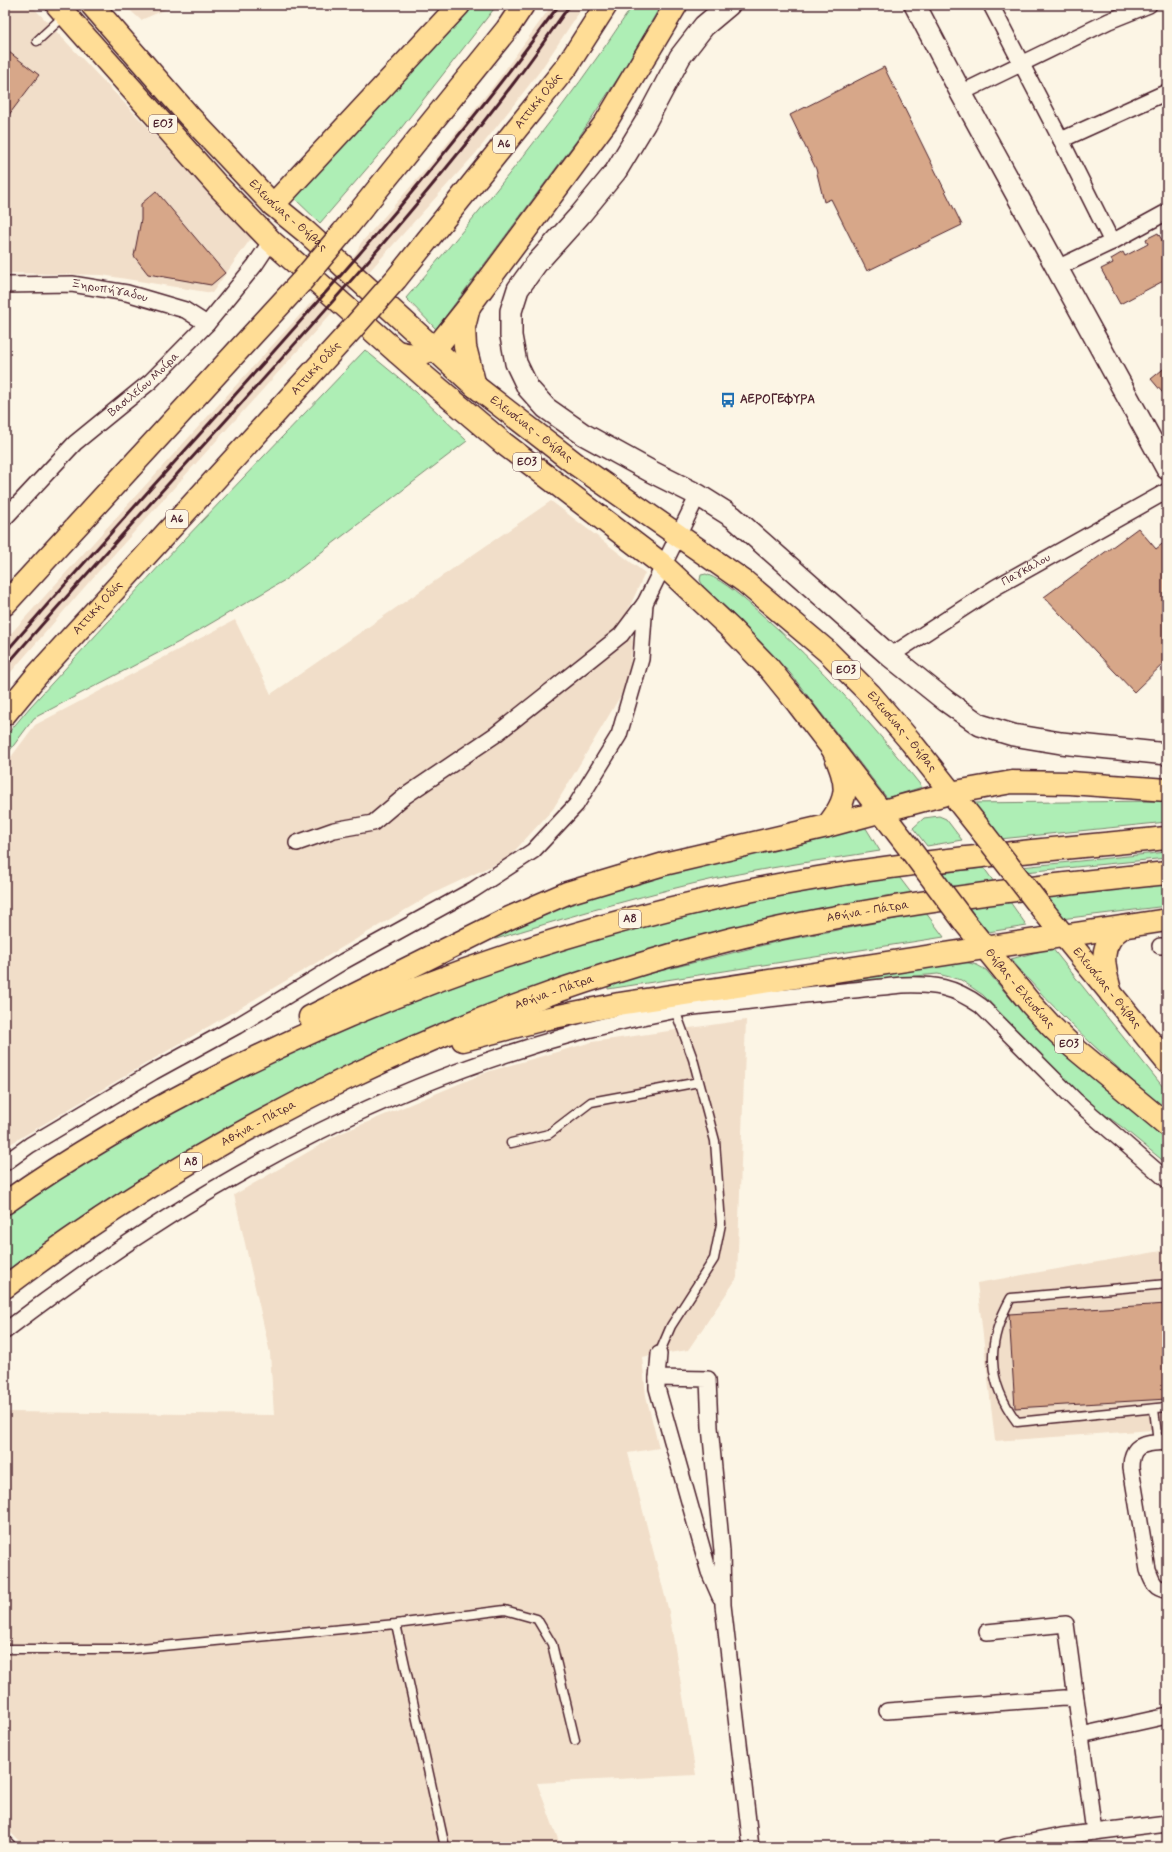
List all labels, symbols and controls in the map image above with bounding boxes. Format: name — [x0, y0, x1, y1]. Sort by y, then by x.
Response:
street label: Αττική Οδός — [511, 70, 566, 132]
road number: ΕΟ3 — [149, 115, 177, 133]
road number: Α6 — [493, 135, 515, 153]
street label: Ελευσίνας - Θήβας — [245, 176, 330, 255]
street label: Ξηροπήγαδου — [70, 276, 150, 307]
street label: Αττική Οδός — [288, 338, 345, 399]
street label: Βασιλείου Μοίρα — [105, 348, 183, 421]
bus stop icon: ΑΕΡΟΓΕΦΥΡΑ — [719, 391, 737, 409]
street label: Ελευσίνας - Θήβας — [487, 392, 576, 466]
place label: ΑΕΡΟΓΕΦΥΡΑ — [740, 392, 815, 408]
road number: ΕΟ3 — [513, 453, 541, 471]
road number: Α6 — [166, 510, 188, 528]
street label: Παγκάλου — [999, 550, 1054, 590]
street label: Αττική Οδός — [69, 578, 127, 638]
road number: ΕΟ3 — [832, 661, 860, 679]
street label: Ελευσίνας - Θήβας — [863, 688, 940, 775]
street label: Αθήνα - Πάτρα — [825, 897, 910, 927]
road number: Α8 — [619, 910, 641, 928]
street label: Ελευσίνας - Θήβας — [1069, 944, 1145, 1032]
street label: Θήβας - Ελευσίνας — [981, 945, 1058, 1032]
street label: Αθήνα - Πάτρα — [512, 971, 597, 1014]
road number: ΕΟ3 — [1055, 1035, 1083, 1053]
street label: Αθήνα - Πάτρα — [218, 1097, 299, 1151]
road number: Α8 — [180, 1153, 202, 1171]

